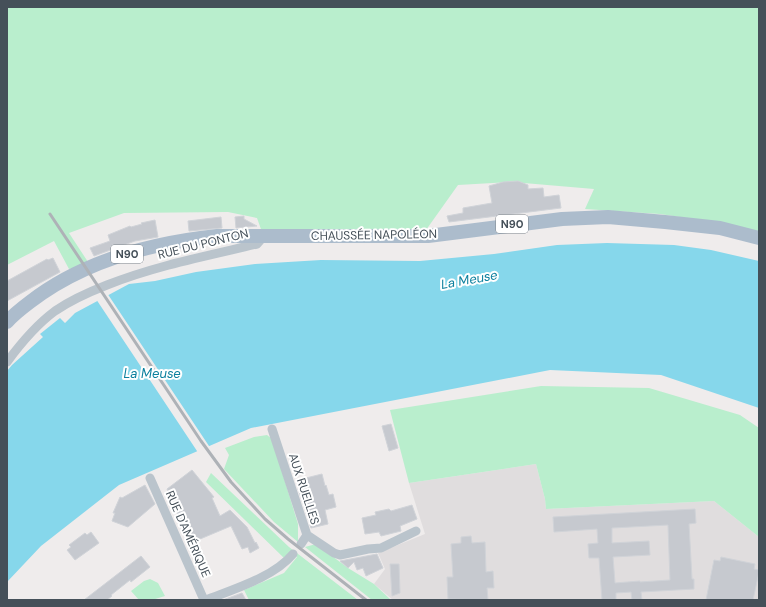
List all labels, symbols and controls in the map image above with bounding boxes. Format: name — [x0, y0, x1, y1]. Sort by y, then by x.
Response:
road number: N90 — [496, 215, 528, 233]
street label: RUE DU PONTON — [156, 225, 250, 263]
street label: CHAUSSÉE NAPOLÉON — [311, 226, 437, 244]
road number: N90 — [111, 245, 143, 263]
water label: La Meuse — [439, 266, 499, 293]
water label: La Meuse — [123, 365, 181, 382]
street label: AUX RUELLES — [285, 451, 323, 527]
street label: RUE D'AMÉRIQUE — [162, 488, 214, 580]

